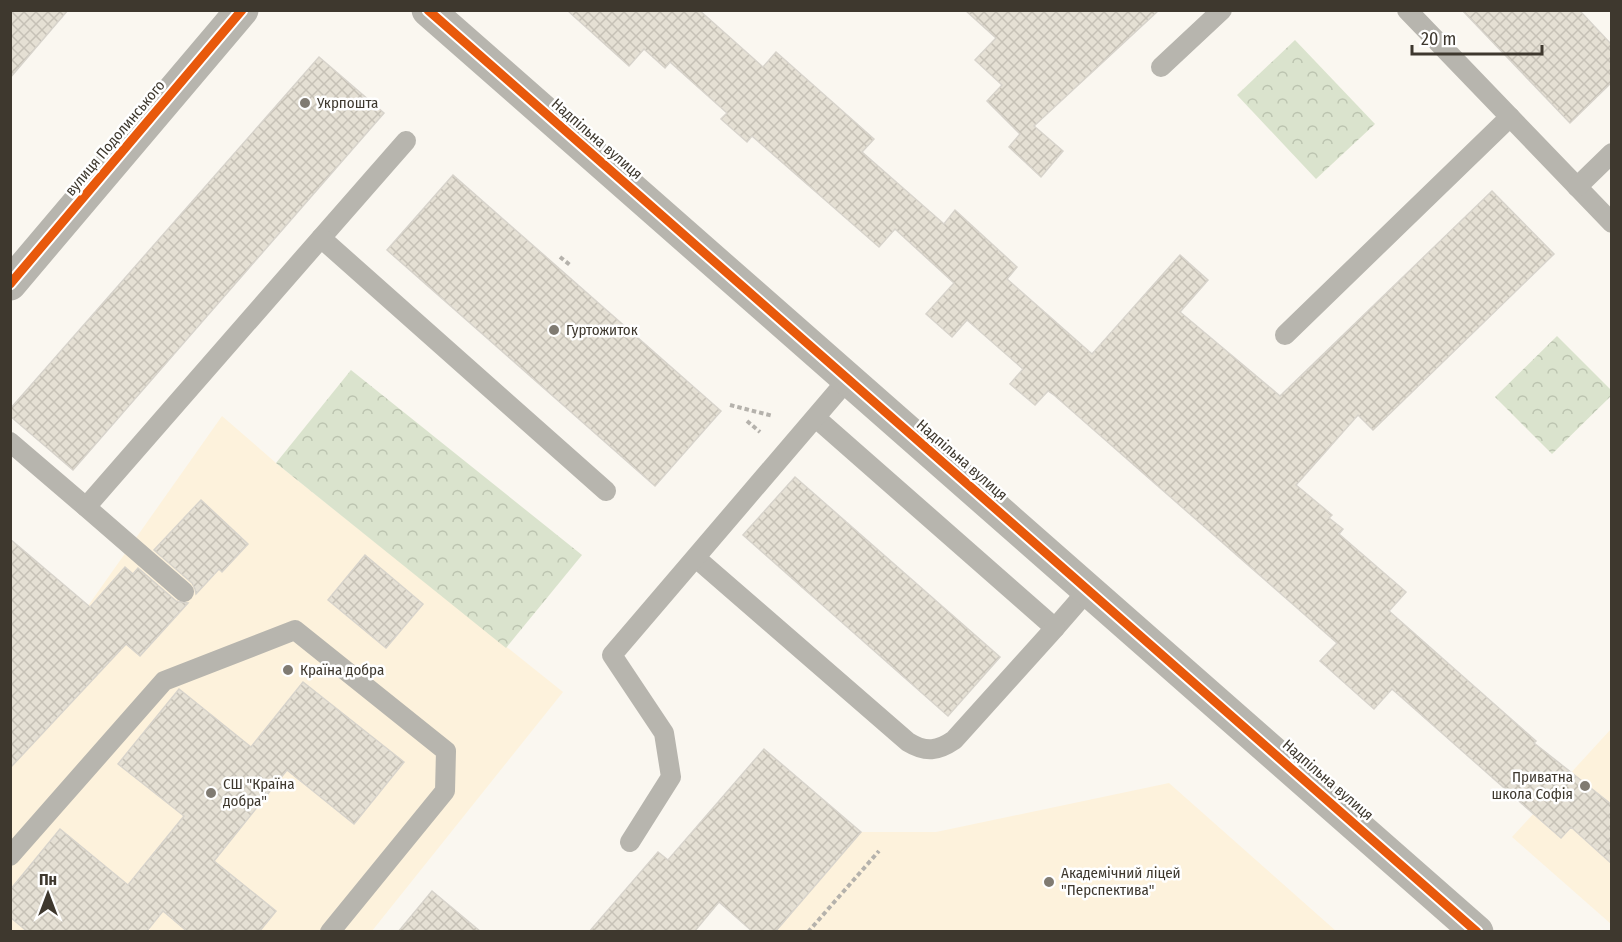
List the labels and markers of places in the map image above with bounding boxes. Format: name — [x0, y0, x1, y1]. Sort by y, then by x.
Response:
place label: Укрпошта — [316, 94, 378, 112]
marker: Укрпошта — [298, 96, 312, 110]
place label: Гуртожиток — [566, 321, 638, 339]
marker: Гуртожиток — [547, 323, 561, 337]
place label: Країна добра — [300, 661, 384, 679]
marker: Країна добра — [281, 663, 295, 677]
place label: Приватна школа Софія — [1492, 768, 1573, 803]
place label: СШ "Країна добра" — [223, 775, 295, 810]
marker: Приватна школа Софія — [1578, 779, 1592, 793]
marker: СШ "Країна добра" — [204, 786, 218, 800]
place label: Академічний ліцей "Перспектива" — [1061, 864, 1181, 899]
marker: Академічний ліцей "Перспектива" — [1042, 875, 1056, 889]

